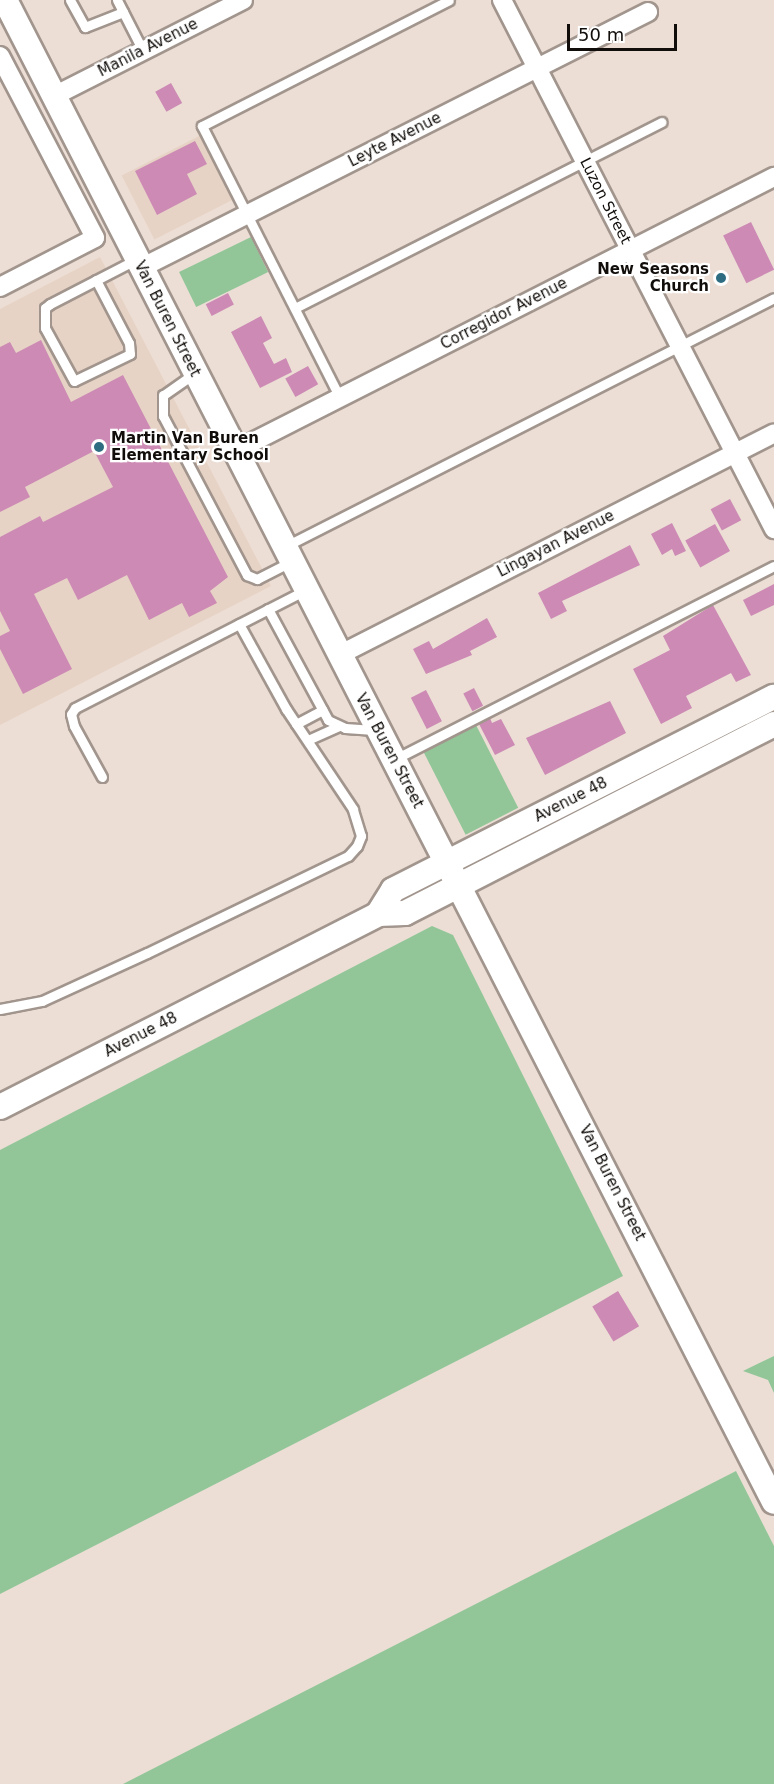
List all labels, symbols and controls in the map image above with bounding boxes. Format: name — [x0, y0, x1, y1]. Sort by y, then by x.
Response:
scale bar — [570, 12, 680, 50]
street label: Manila Avenue — [95, 15, 201, 81]
text: 50 m — [578, 24, 624, 45]
street label: Leyte Avenue — [346, 109, 444, 171]
street label: Luzon Street — [576, 155, 634, 247]
street label: Van Buren Street — [130, 258, 204, 380]
place label: New Seasons Church — [597, 260, 709, 295]
marker: New Seasons Church — [714, 271, 728, 285]
street label: Corregidor Avenue — [438, 274, 570, 354]
place label: Martin Van Buren Elementary School — [111, 429, 269, 464]
marker: Martin Van Buren Elementary School — [92, 440, 106, 454]
street label: Lingayan Avenue — [495, 507, 617, 581]
street label: Van Buren Street — [351, 691, 427, 811]
street label: Avenue 48 — [531, 774, 611, 826]
street label: Avenue 48 — [101, 1009, 181, 1061]
street label: Van Buren Street — [575, 1122, 649, 1244]

